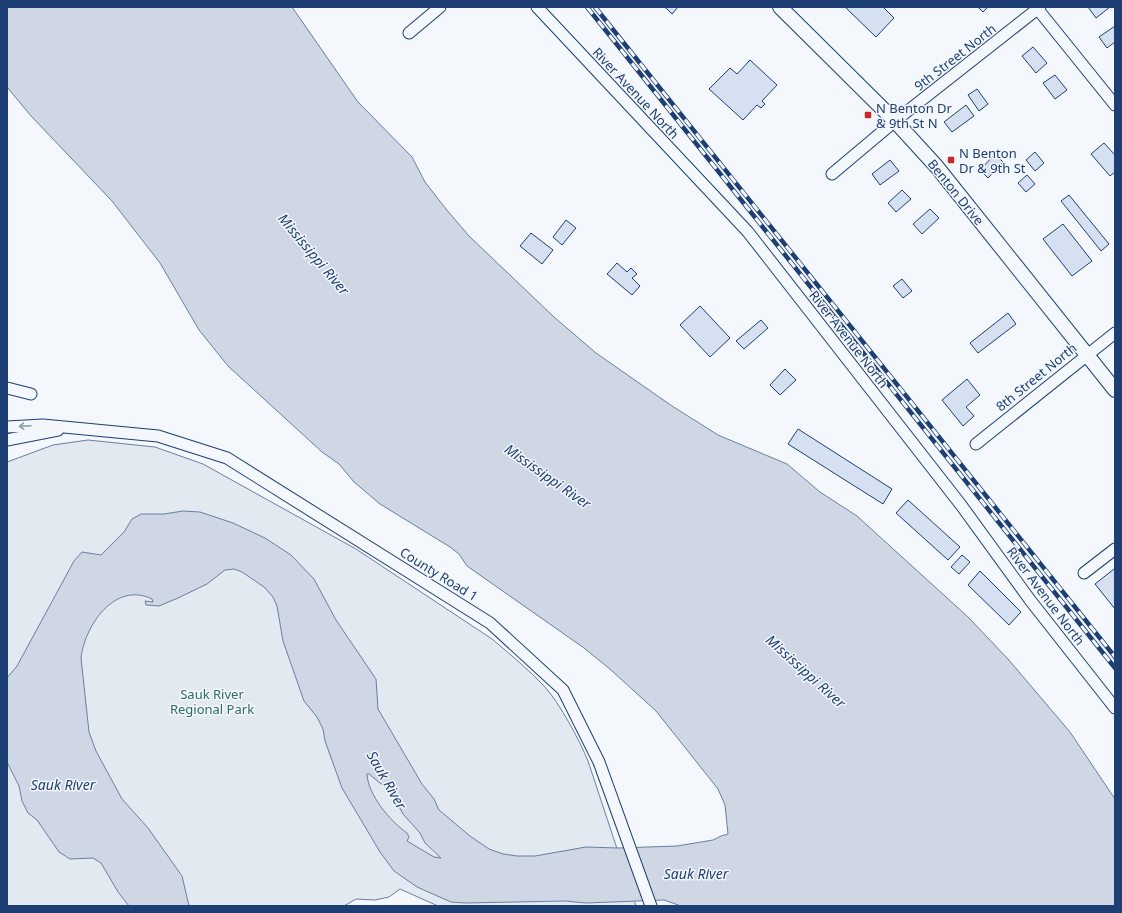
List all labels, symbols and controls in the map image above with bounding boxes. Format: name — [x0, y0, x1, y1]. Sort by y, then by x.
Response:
street label: 9th Street North — [910, 19, 1000, 95]
street label: River Avenue North — [589, 43, 683, 143]
place label: N Benton Dr & 9th St N — [876, 99, 953, 132]
marker: N Benton Dr & 9th St N — [863, 110, 873, 120]
place label: N Benton Dr & 9th St — [959, 144, 1026, 177]
street label: Benton Drive — [924, 155, 988, 229]
marker: N Benton Dr & 9th St — [946, 155, 956, 165]
water label: Mississippi River — [274, 209, 354, 299]
street label: River Avenue North — [805, 287, 893, 391]
street label: 8th Street North — [992, 339, 1080, 415]
one-way arrow — [19, 423, 32, 430]
water label: Mississippi River — [501, 439, 595, 513]
street label: County Road 1 — [397, 543, 481, 605]
street label: River Avenue North — [1003, 543, 1089, 649]
water label: Mississippi River — [762, 630, 850, 712]
park label: Sauk River Regional Park — [170, 685, 254, 718]
water label: Sauk River — [363, 747, 412, 813]
water label: Sauk River — [31, 775, 96, 794]
water label: Sauk River — [664, 864, 729, 883]

